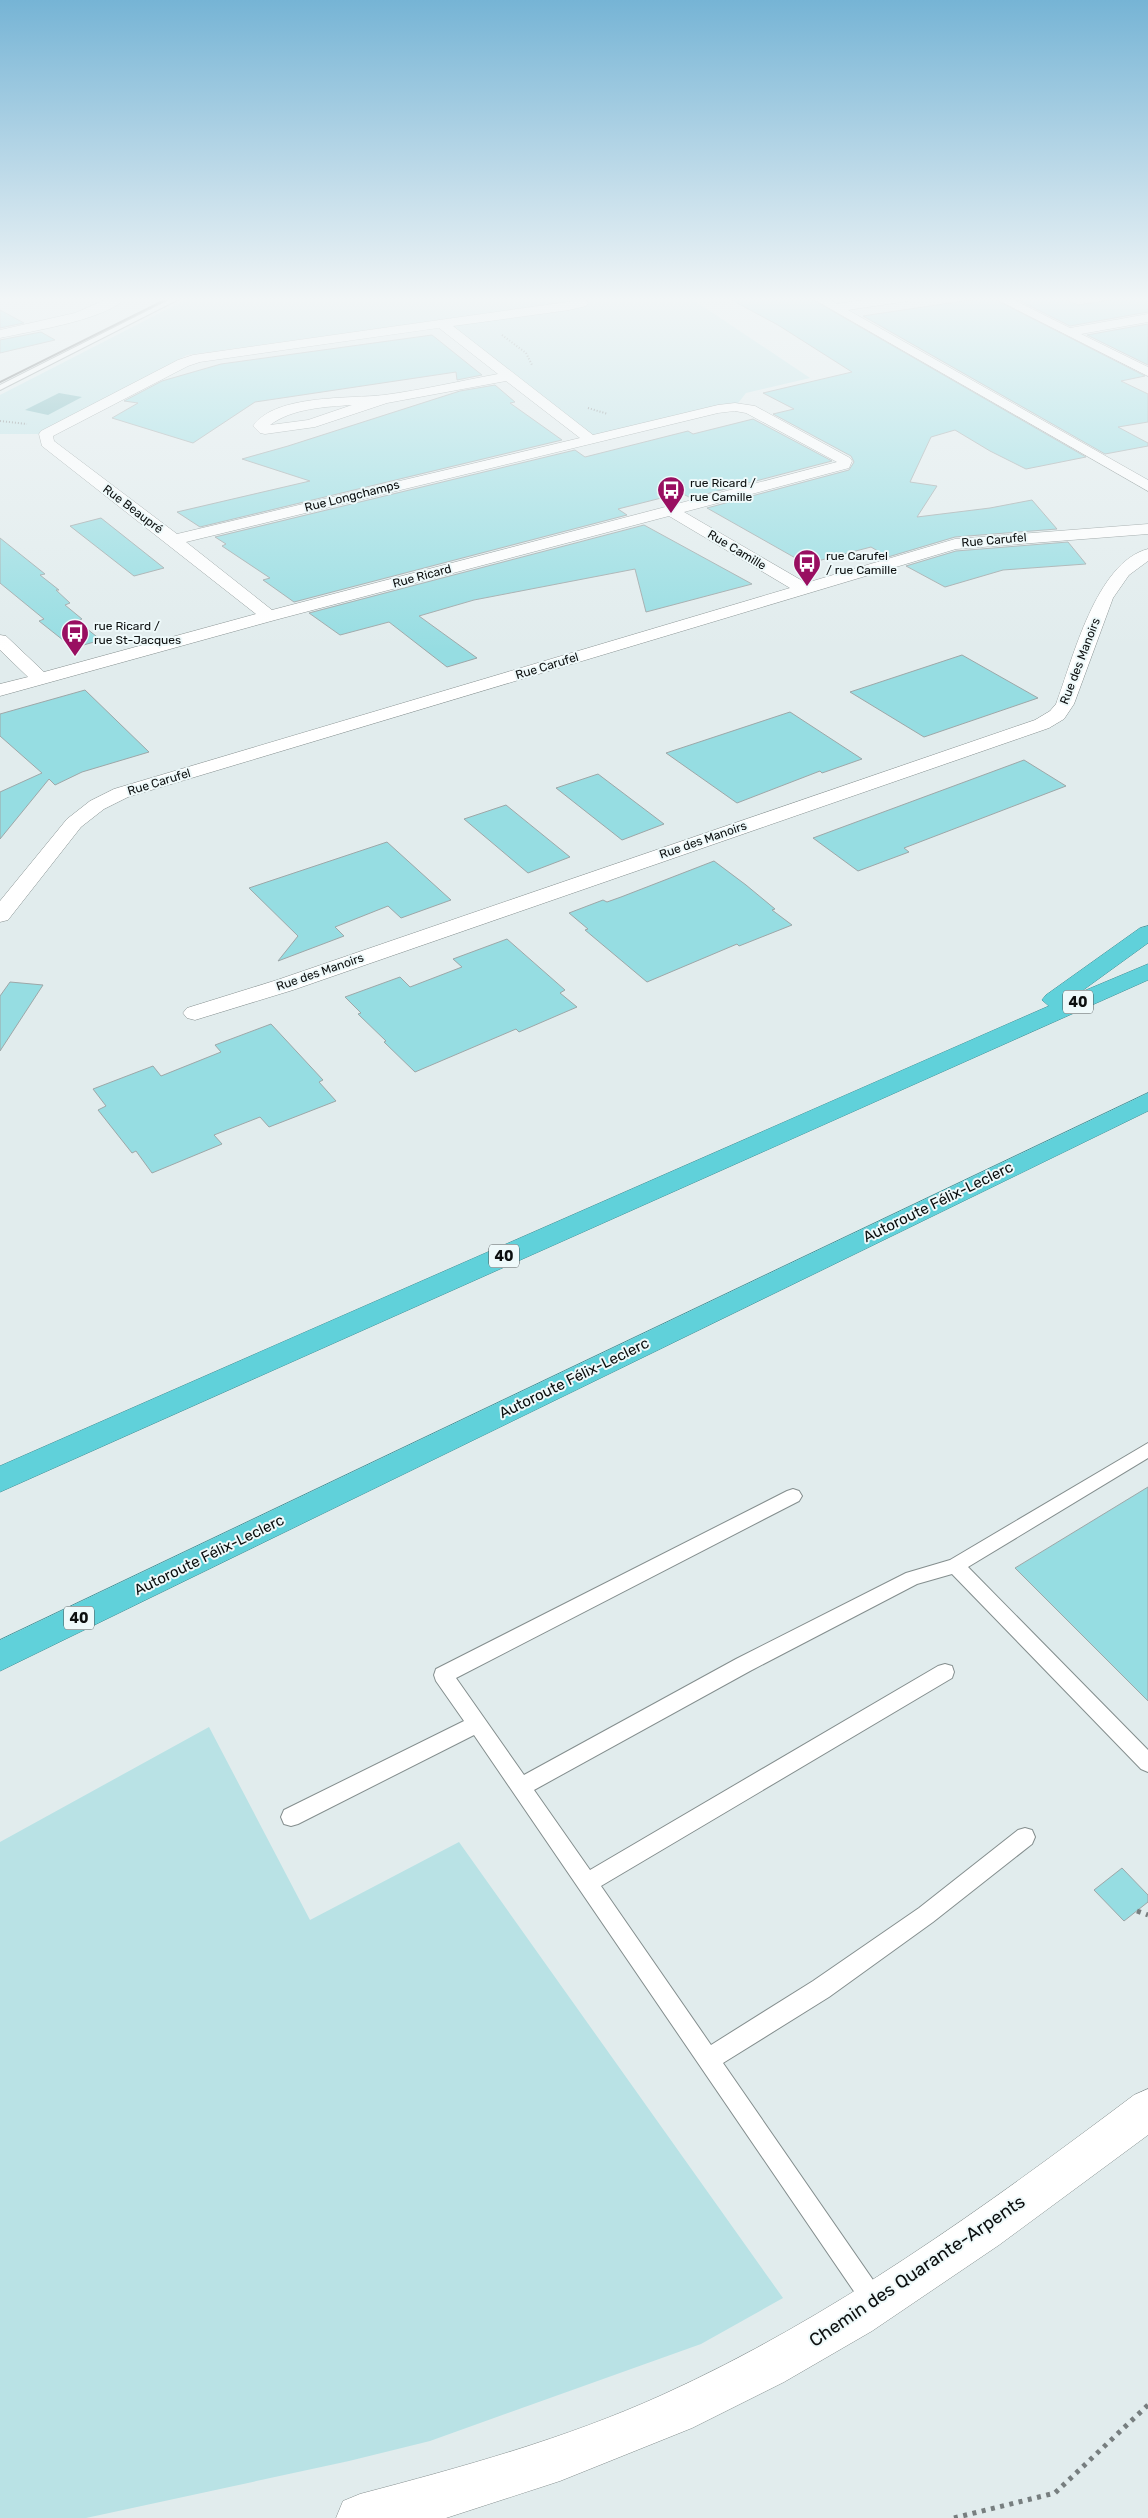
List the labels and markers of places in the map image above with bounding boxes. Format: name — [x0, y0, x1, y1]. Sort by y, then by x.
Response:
bus stop icon: rue Ricard / rue Camille — [656, 475, 686, 514]
place label: rue Ricard / rue Camille — [690, 476, 756, 504]
bus stop icon: rue Carufel / rue Camille — [792, 548, 822, 587]
place label: rue Carufel / rue Camille — [826, 549, 897, 577]
bus stop icon: rue Ricard / rue St-Jacques — [60, 618, 90, 657]
place label: rue Ricard / rue St-Jacques — [94, 619, 181, 647]

